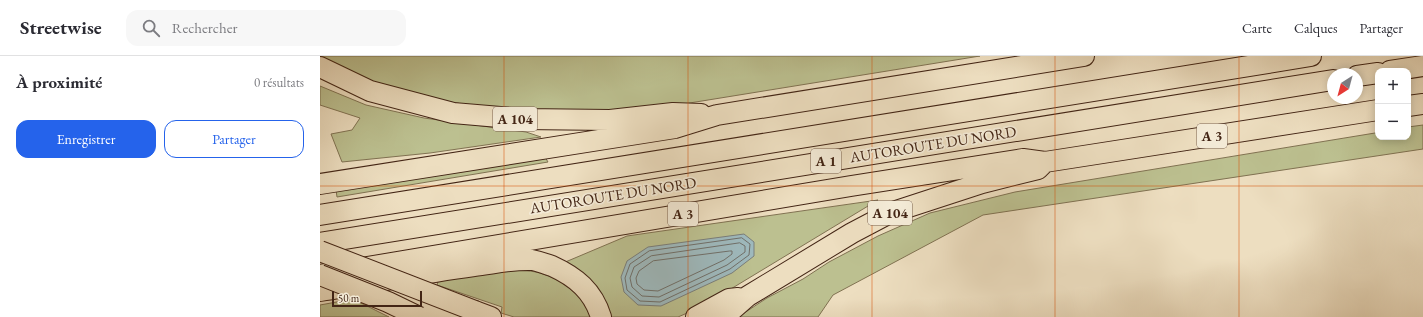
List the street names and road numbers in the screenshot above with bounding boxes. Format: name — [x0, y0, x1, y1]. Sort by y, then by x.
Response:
road number: A 104 — [493, 107, 537, 131]
street label: AUTOROUTE DU NORD — [848, 121, 1017, 167]
road number: A 3 — [1197, 124, 1227, 148]
road number: A 1 — [811, 149, 841, 173]
street label: AUTOROUTE DU NORD — [528, 172, 697, 218]
road number: A 104 — [868, 201, 912, 225]
road number: A 3 — [668, 202, 698, 226]

